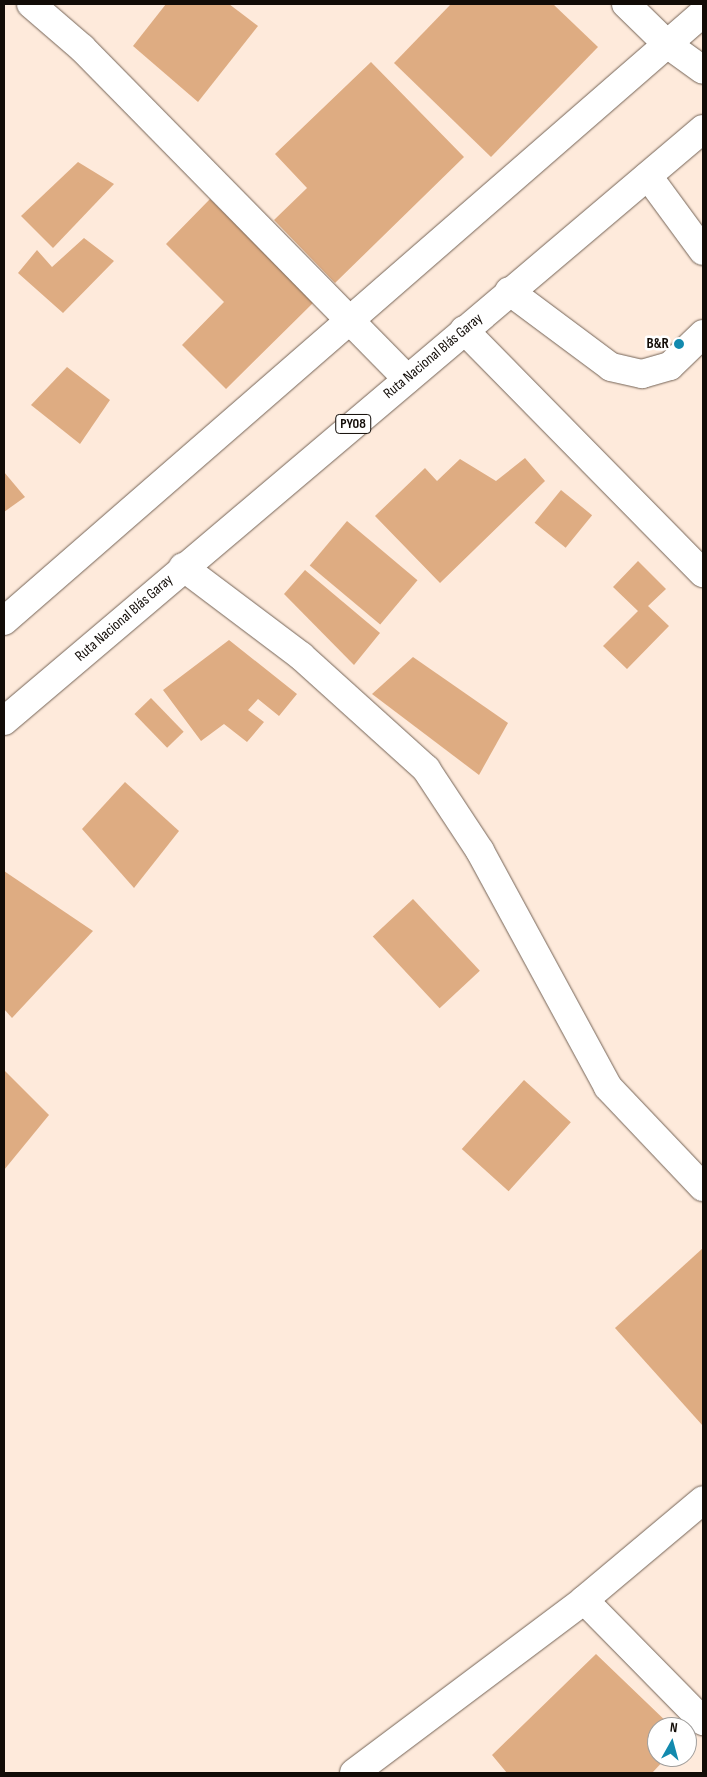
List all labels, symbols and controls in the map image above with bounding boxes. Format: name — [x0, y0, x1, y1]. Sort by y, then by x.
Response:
street label: Ruta Nacional Blás Garay — [380, 309, 486, 403]
place label: B&R — [647, 335, 669, 353]
marker: B&R — [673, 338, 685, 350]
road number: PY08 — [334, 412, 372, 436]
street label: Ruta Nacional Blás Garay — [72, 571, 176, 665]
north arrow — [647, 1717, 697, 1767]
text: N — [669, 1719, 679, 1736]

